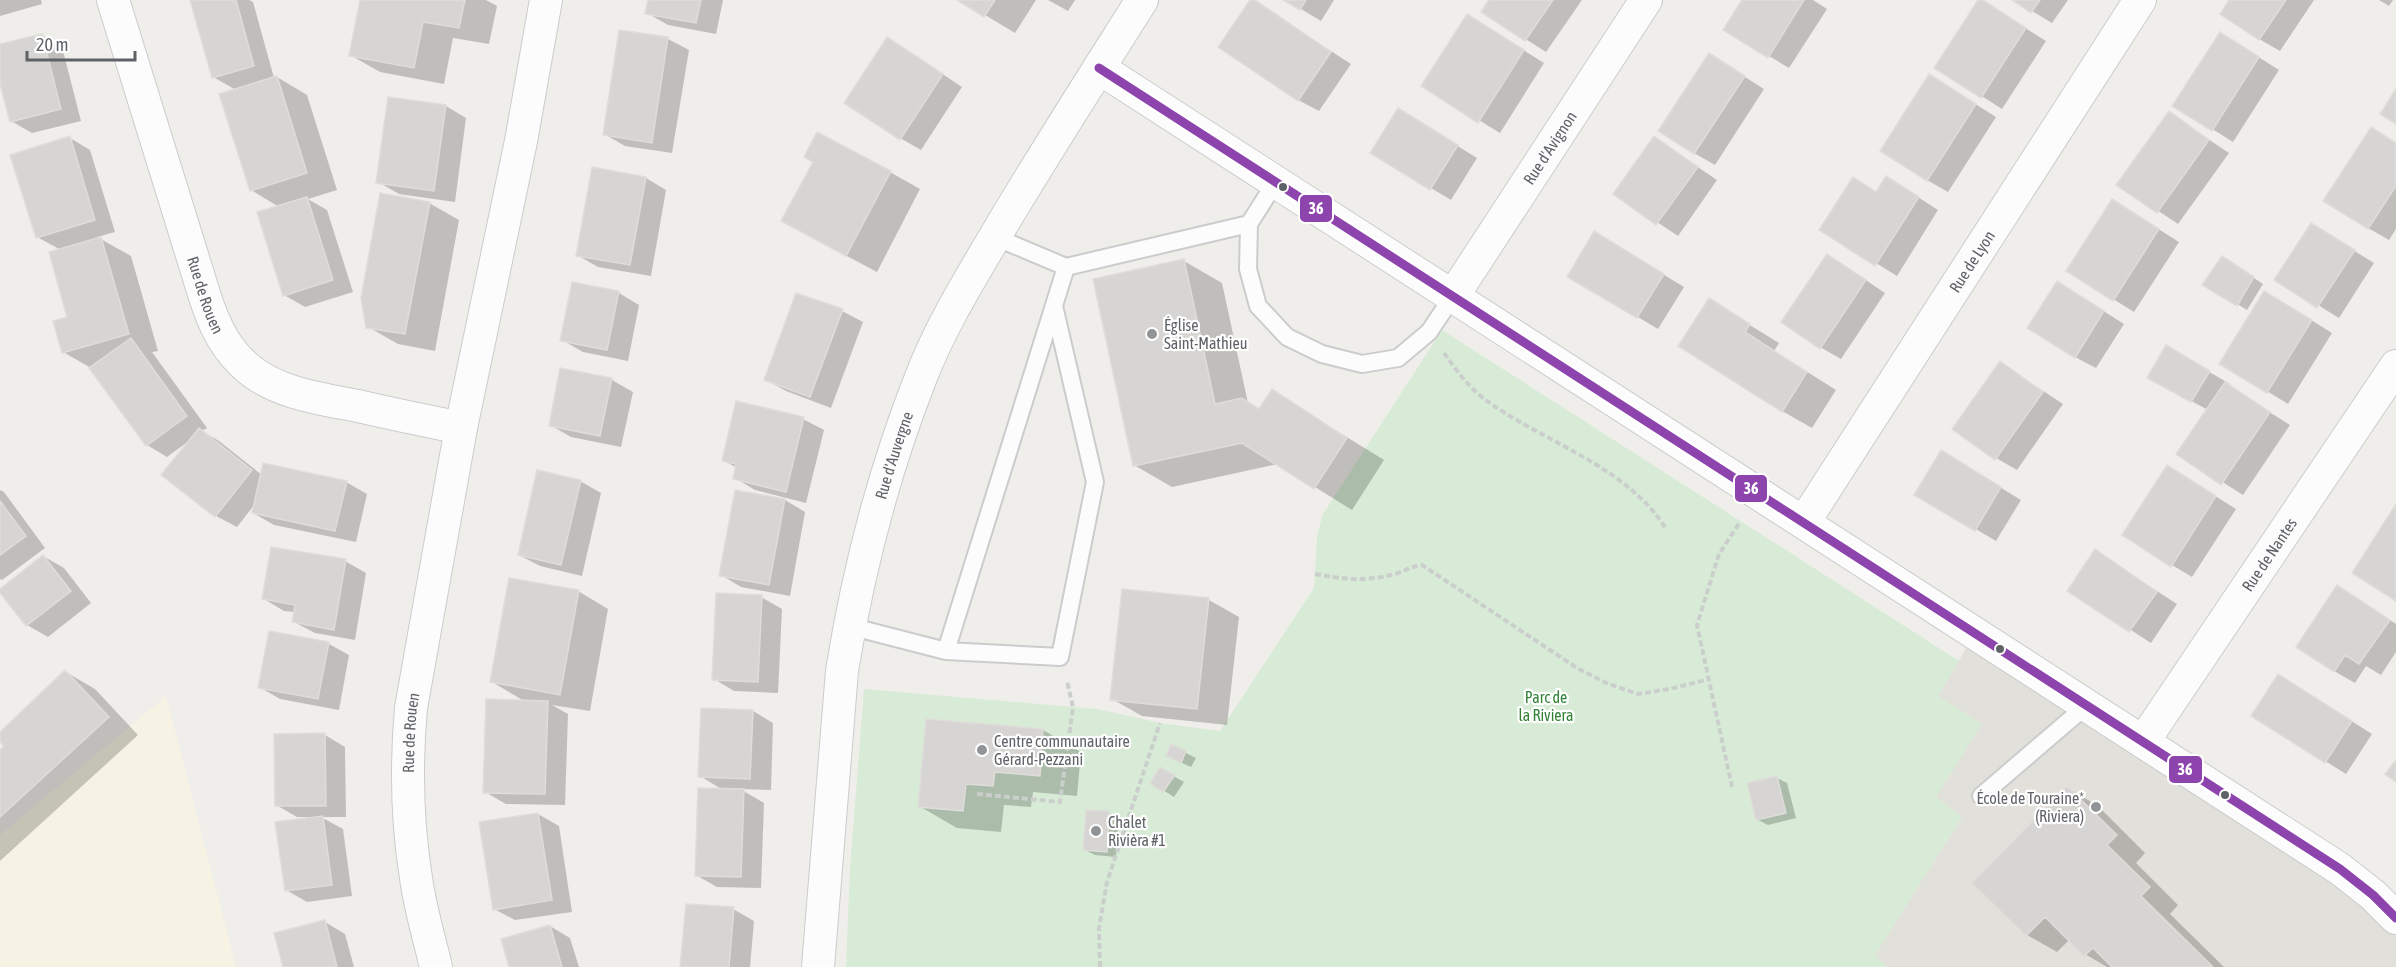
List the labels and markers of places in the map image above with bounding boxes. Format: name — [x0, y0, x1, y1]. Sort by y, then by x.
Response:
unlabelled marker — [1277, 181, 1289, 193]
place label: Église Saint-Mathieu — [1164, 316, 1247, 352]
marker: Église Saint-Mathieu — [1145, 327, 1159, 341]
unlabelled marker — [1994, 643, 2006, 655]
place label: Centre communautaire Gérard-Pezzani — [994, 732, 1130, 768]
marker: Centre communautaire Gérard-Pezzani — [975, 743, 989, 757]
place label: École de Touraine* (Riviera) — [1977, 789, 2084, 826]
unlabelled marker — [2219, 789, 2231, 801]
marker: École de Touraine* (Riviera) — [2089, 800, 2103, 814]
place label: Chalet Rivièra #1 — [1108, 813, 1166, 849]
marker: Chalet Rivièra #1 — [1089, 824, 1103, 838]

